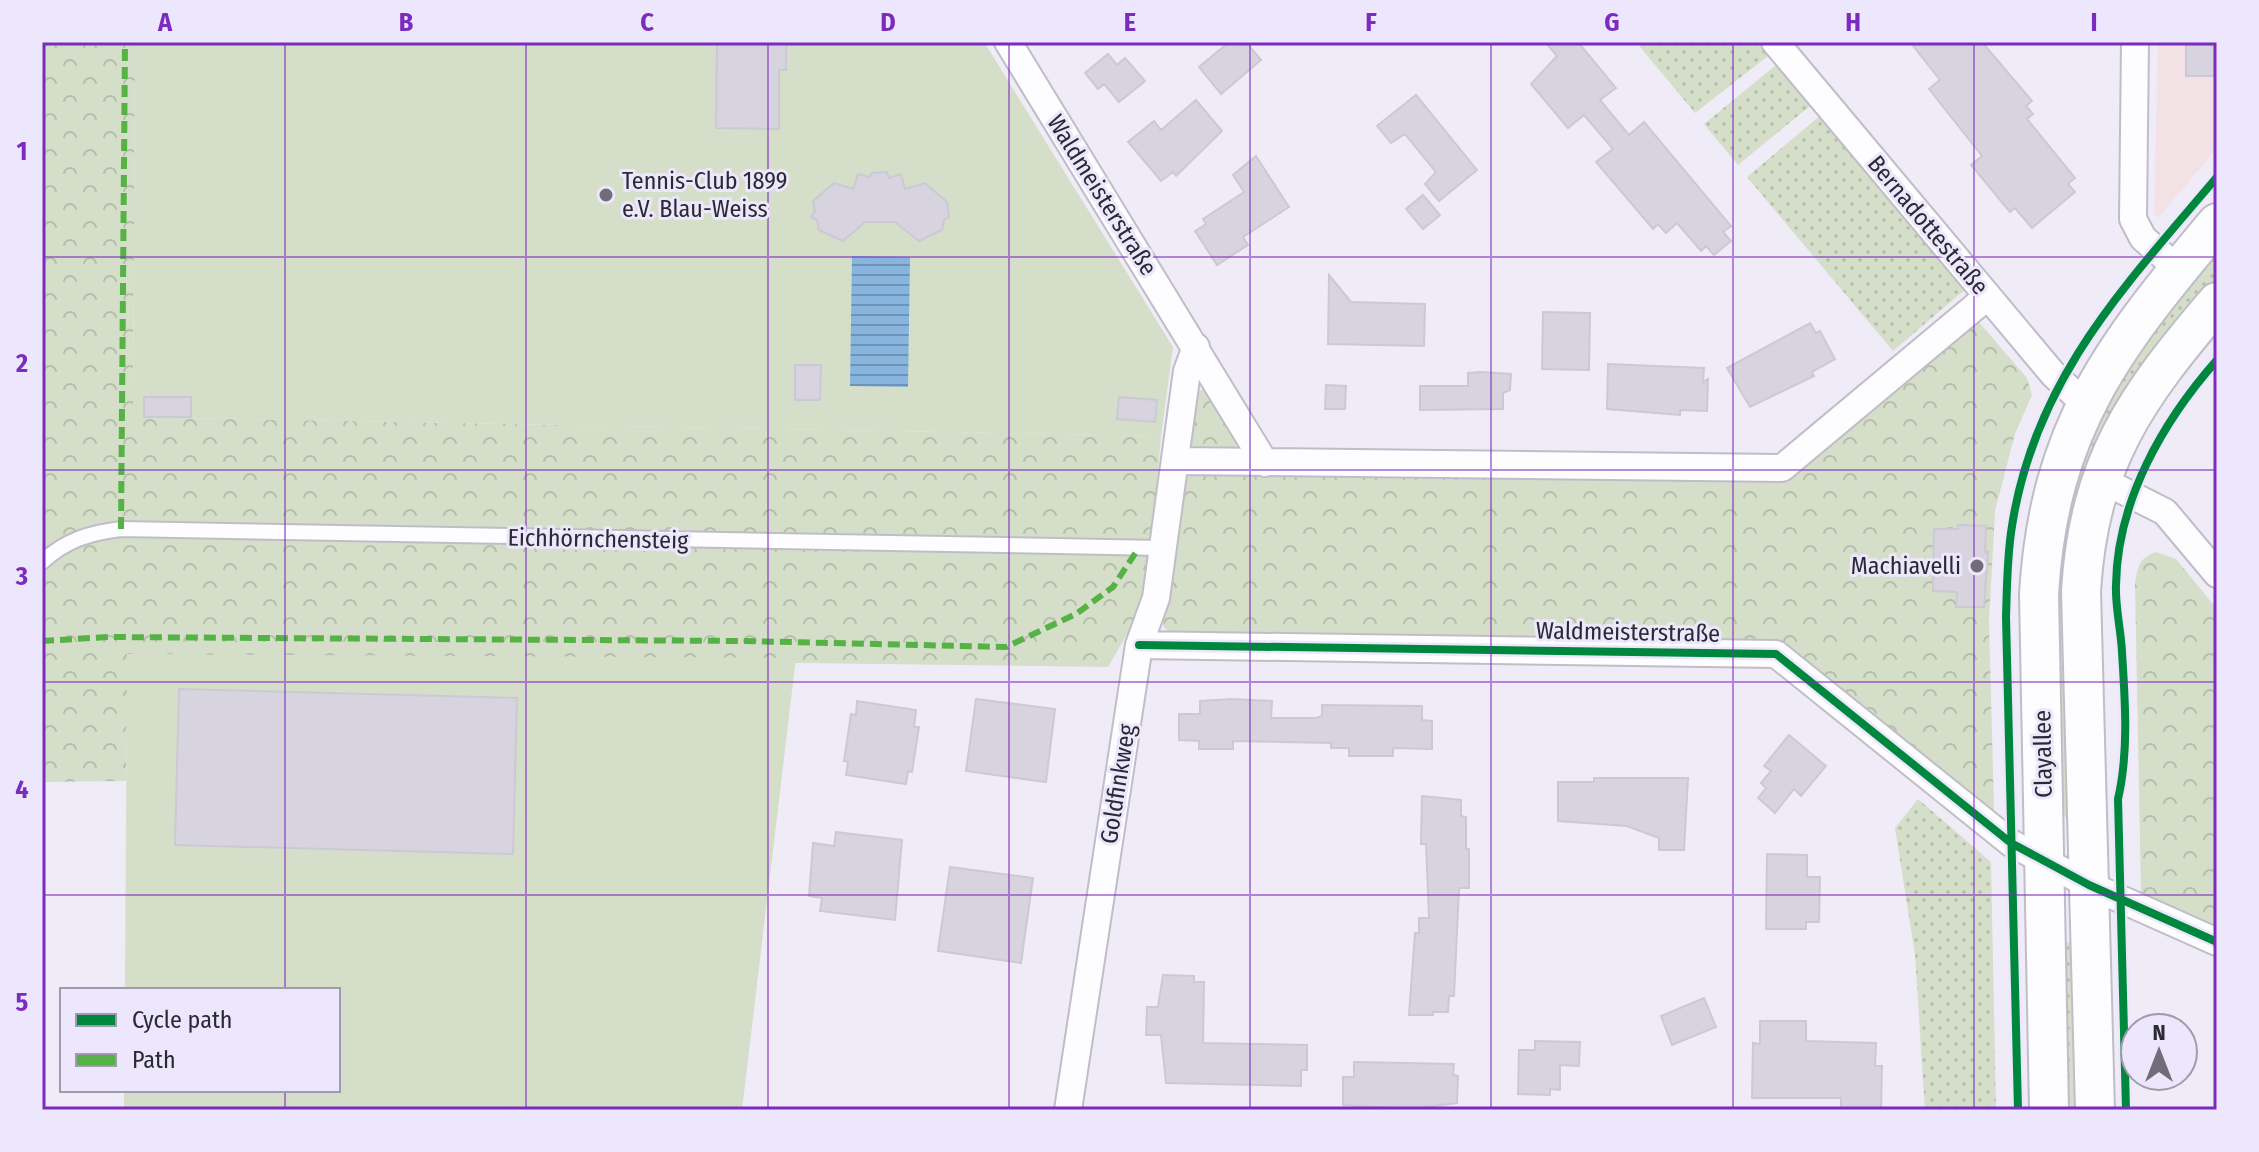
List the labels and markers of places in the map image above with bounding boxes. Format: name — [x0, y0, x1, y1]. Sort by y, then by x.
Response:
place label: Tennis-Club 1899 e.V. Blau-Weiss — [622, 167, 787, 223]
marker: Tennis-Club 1899 e.V. Blau-Weiss — [597, 186, 615, 204]
place label: Machiavelli — [1851, 552, 1961, 580]
marker: Machiavelli — [1968, 557, 1986, 575]

